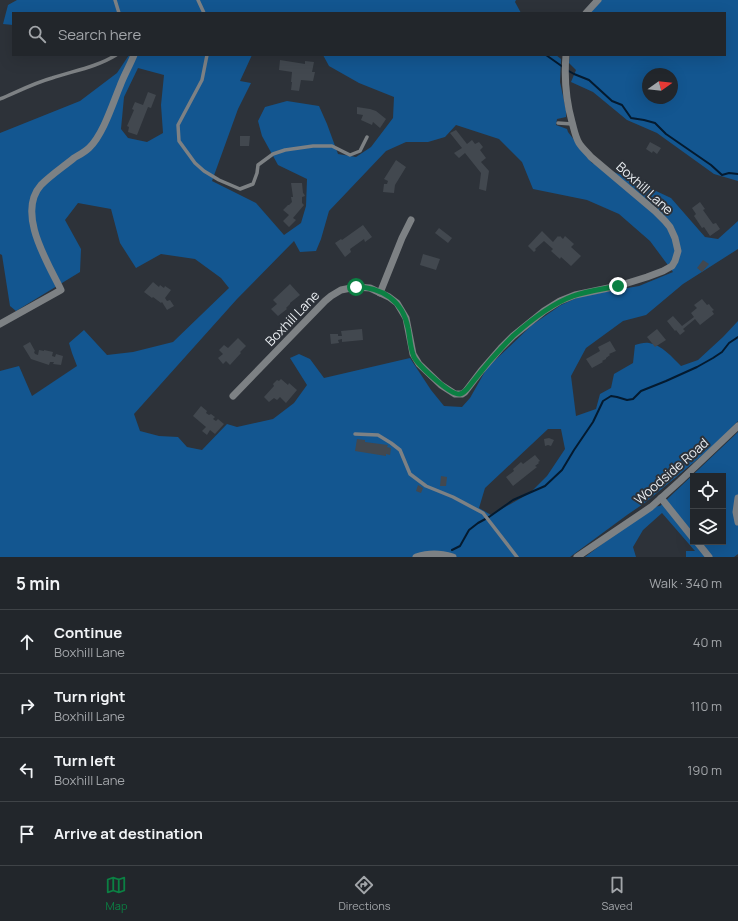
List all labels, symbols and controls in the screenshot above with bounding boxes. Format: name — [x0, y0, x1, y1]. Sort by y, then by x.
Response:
search box — [12, 12, 726, 56]
icon: search — [26, 23, 48, 45]
text: Search here — [58, 24, 141, 45]
north arrow — [642, 68, 678, 104]
street label: Boxhill Lane — [613, 158, 678, 219]
route end — [609, 277, 627, 295]
route start — [347, 278, 365, 296]
street label: Boxhill Lane — [261, 286, 323, 350]
street label: Woodside Road — [630, 434, 712, 508]
map controls — [690, 473, 726, 545]
button: locate — [690, 473, 726, 509]
button: layers — [690, 509, 726, 545]
text: 5 min — [16, 572, 60, 595]
text: Walk · 340 m — [649, 574, 722, 592]
text: Continue — [54, 622, 122, 643]
icon: ahead — [16, 631, 38, 653]
text: 40 m — [693, 633, 722, 651]
text: Boxhill Lane — [54, 643, 125, 661]
text: Turn right — [54, 686, 125, 707]
icon: right — [16, 695, 38, 717]
text: 110 m — [690, 697, 722, 715]
text: Boxhill Lane — [54, 707, 125, 725]
text: Turn left — [54, 750, 116, 771]
icon: left — [16, 759, 38, 781]
text: 190 m — [687, 761, 722, 779]
text: Boxhill Lane — [54, 771, 125, 789]
icon: arrive — [16, 823, 38, 845]
text: Arrive at destination — [54, 823, 203, 844]
tab: Map — [105, 874, 127, 913]
tab: Directions — [338, 874, 391, 913]
tab: Saved — [602, 874, 633, 913]

